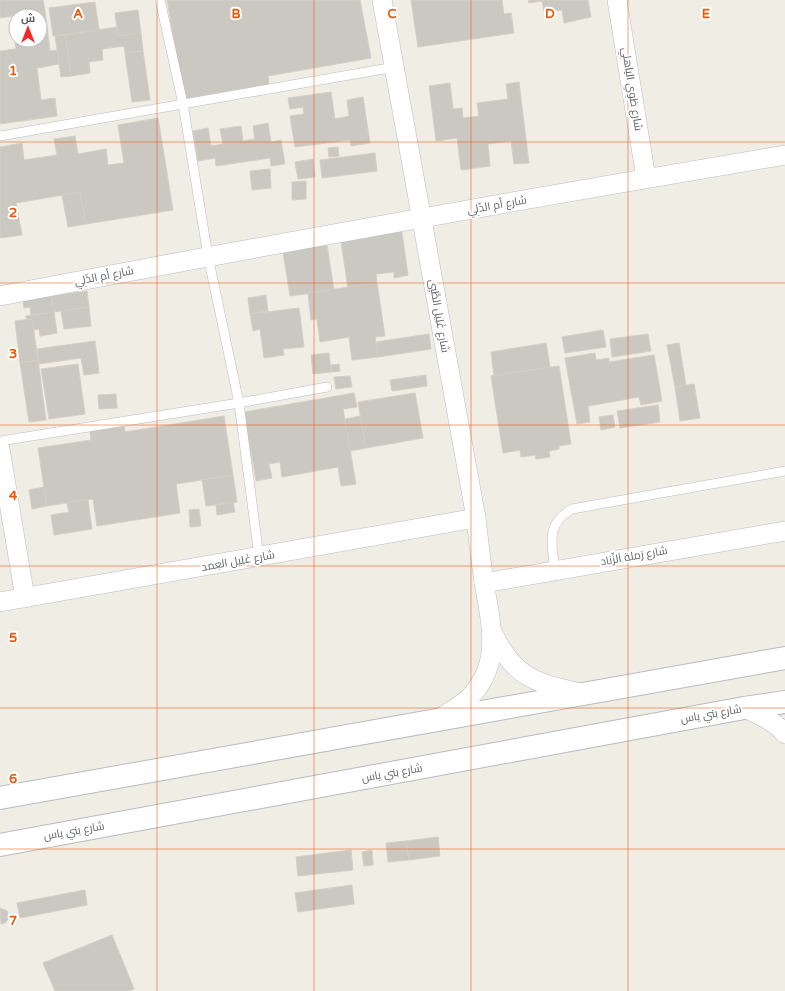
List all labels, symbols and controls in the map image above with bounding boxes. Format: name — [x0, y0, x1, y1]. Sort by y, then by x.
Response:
text: A — [73, 6, 83, 22]
text: B — [231, 6, 241, 22]
text: C — [387, 6, 397, 22]
text: D — [545, 6, 555, 22]
text: E — [702, 6, 710, 22]
north arrow — [8, 8, 48, 48]
text: ش — [21, 12, 35, 25]
street label: شارع طَوِي الياهلِي — [617, 46, 645, 132]
text: 1 — [9, 63, 17, 79]
street label: شارع أم الدِّلِي — [466, 192, 528, 219]
text: 2 — [9, 205, 17, 221]
street label: شارع أم الدِّلِي — [73, 263, 135, 290]
street label: شارع غَلِيل الطَّيِي — [425, 278, 452, 354]
text: 3 — [9, 346, 17, 362]
text: 4 — [9, 488, 18, 504]
street label: شارع رَملة اَلزِّناد — [599, 542, 669, 569]
street label: شارع غَلِيل العِمد — [200, 548, 276, 575]
text: 5 — [9, 630, 17, 646]
street label: شارع بني ياس — [679, 702, 743, 728]
street label: شارع بني ياس — [360, 761, 424, 787]
text: 6 — [9, 771, 17, 787]
street label: شارع بني ياس — [42, 819, 106, 845]
text: 7 — [9, 913, 17, 929]

